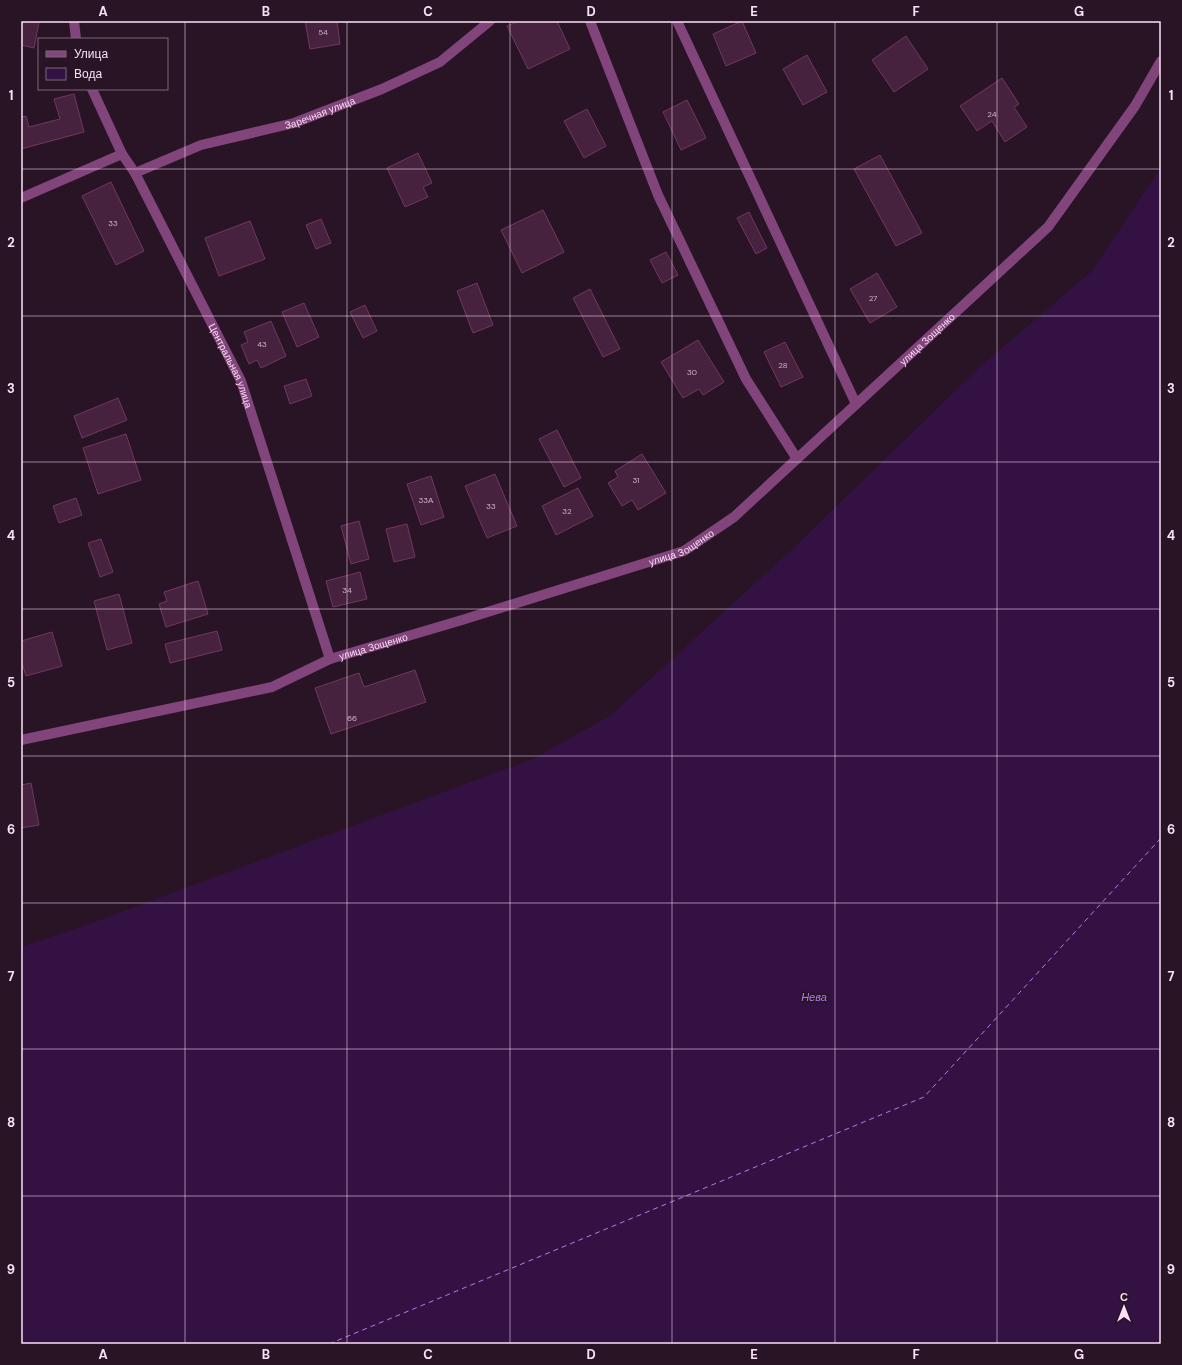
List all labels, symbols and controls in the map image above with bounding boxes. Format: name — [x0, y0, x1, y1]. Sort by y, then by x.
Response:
text: A — [98, 3, 108, 20]
text: B — [262, 3, 270, 20]
text: C — [423, 3, 433, 20]
text: D — [586, 3, 596, 20]
text: E — [750, 3, 758, 20]
text: F — [912, 3, 920, 20]
text: G — [1074, 3, 1084, 20]
house number: 54 — [318, 27, 328, 37]
legend — [38, 38, 168, 90]
text: Улица — [74, 46, 108, 62]
text: Вода — [74, 66, 102, 82]
text: 1 — [9, 87, 13, 104]
text: 1 — [1169, 87, 1173, 104]
street label: Заречная улица — [283, 94, 357, 132]
house number: 24 — [987, 109, 997, 119]
house number: 33 — [108, 218, 118, 228]
text: 2 — [7, 234, 15, 251]
text: 2 — [1167, 234, 1175, 251]
house number: 27 — [869, 293, 877, 303]
street label: улица Зощенко — [897, 310, 958, 368]
street label: Центральная улица — [206, 321, 255, 410]
house number: 43 — [257, 339, 267, 349]
house number: 28 — [778, 360, 788, 370]
house number: 30 — [687, 367, 698, 377]
text: 3 — [7, 380, 15, 397]
text: 3 — [1167, 380, 1175, 397]
house number: 31 — [632, 475, 640, 485]
house number: 33А — [419, 495, 434, 505]
house number: 33 — [486, 501, 496, 511]
house number: 32 — [562, 506, 572, 516]
street label: улица Зощенко — [647, 526, 717, 569]
text: 4 — [7, 527, 15, 544]
text: 4 — [1167, 527, 1175, 544]
house number: 34 — [342, 585, 352, 595]
street label: улица Зощенко — [337, 630, 410, 663]
text: 5 — [7, 674, 15, 691]
text: 5 — [1167, 674, 1175, 691]
house number: 66 — [347, 713, 357, 723]
text: 6 — [7, 821, 15, 838]
text: 6 — [1167, 821, 1175, 838]
text: 7 — [8, 968, 15, 985]
text: 7 — [1168, 968, 1175, 985]
water label: Нева — [801, 990, 827, 1004]
text: 8 — [7, 1114, 15, 1131]
text: 8 — [1167, 1114, 1175, 1131]
text: 9 — [7, 1261, 15, 1278]
text: 9 — [1167, 1261, 1175, 1278]
north arrow — [1104, 1287, 1144, 1327]
text: С — [1120, 1290, 1128, 1304]
text: A — [98, 1346, 108, 1363]
text: B — [262, 1346, 270, 1363]
text: C — [423, 1346, 433, 1363]
text: D — [586, 1346, 596, 1363]
text: E — [750, 1346, 758, 1363]
text: F — [912, 1346, 920, 1363]
text: G — [1074, 1346, 1084, 1363]

